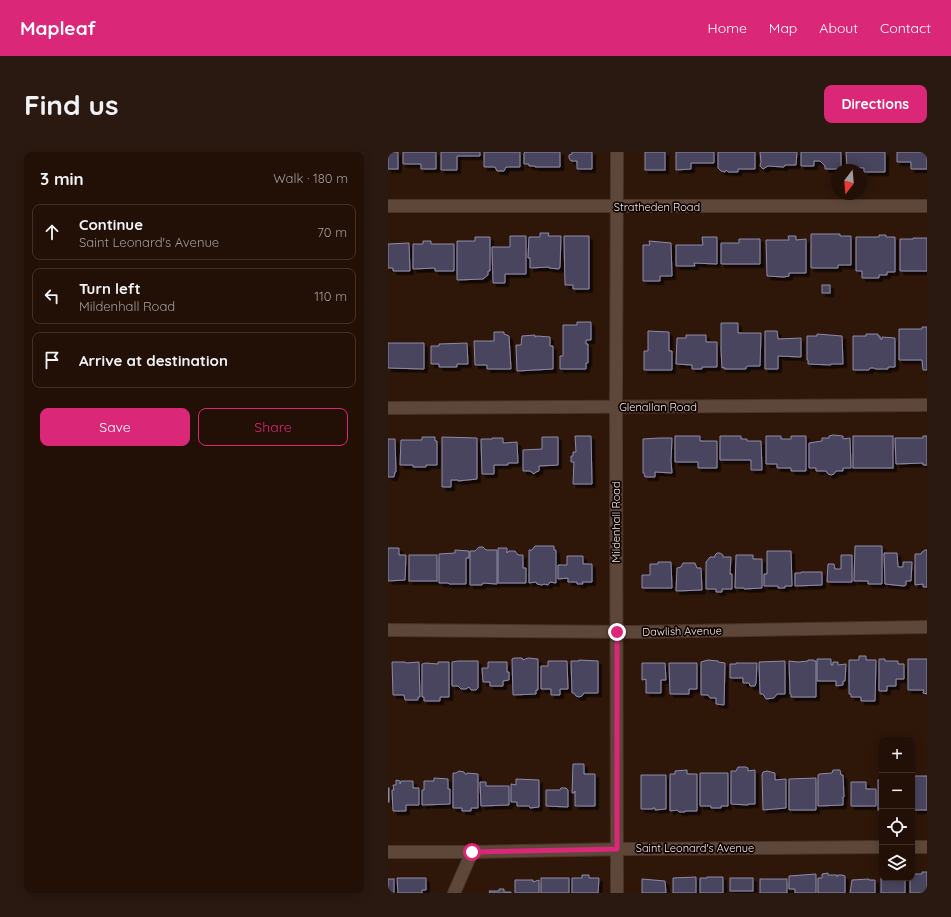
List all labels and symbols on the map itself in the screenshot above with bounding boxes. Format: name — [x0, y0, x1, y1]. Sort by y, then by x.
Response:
north arrow — [831, 164, 867, 200]
street label: Stratheden Road — [614, 200, 700, 214]
street label: Glenallan Road — [619, 400, 697, 414]
street label: Mildenhall Road — [609, 481, 623, 563]
route end — [608, 623, 626, 641]
street label: Dawlish Avenue — [642, 623, 722, 639]
street label: Saint Leonard's Avenue — [636, 841, 754, 855]
route start — [463, 843, 481, 861]

